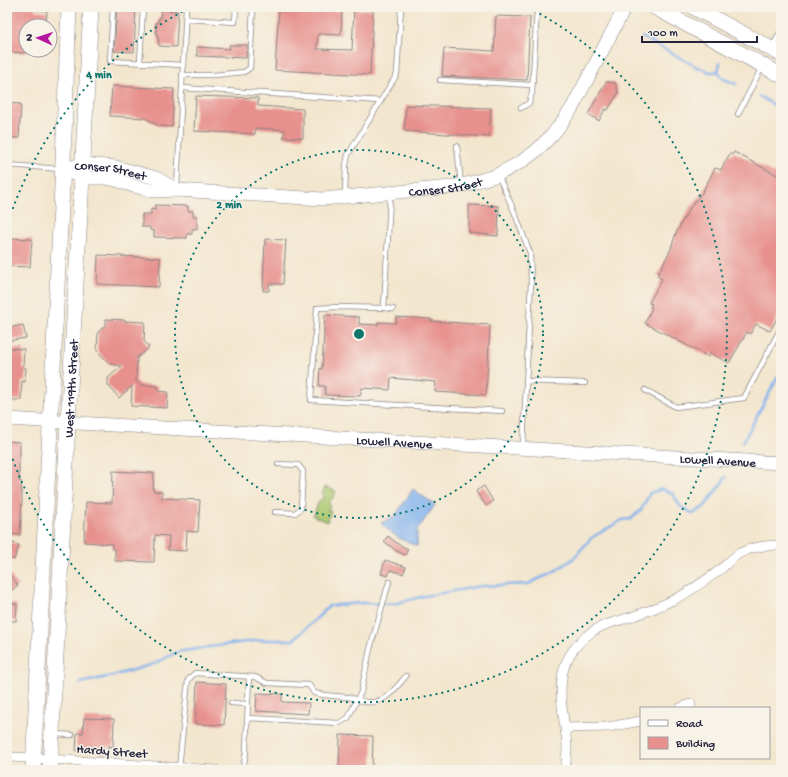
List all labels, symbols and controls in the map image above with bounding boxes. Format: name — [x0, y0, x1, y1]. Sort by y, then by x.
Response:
north arrow — [18, 18, 58, 58]
scale bar — [642, 18, 757, 44]
text: 100 m — [647, 27, 678, 41]
text: N — [24, 34, 36, 41]
text: 4 min — [85, 69, 112, 83]
street label: Conser Street — [73, 159, 149, 185]
street label: Conser Street — [408, 175, 486, 201]
text: 2 min — [216, 199, 242, 213]
centre of rings — [352, 327, 366, 341]
street label: West 119th Street — [62, 338, 83, 438]
street label: Lowell Avenue — [356, 434, 433, 453]
street label: Lowell Avenue — [679, 452, 757, 472]
legend — [640, 707, 770, 759]
text: Road — [676, 718, 703, 732]
text: Building — [675, 738, 715, 752]
street label: Hardy Street — [76, 743, 149, 763]

